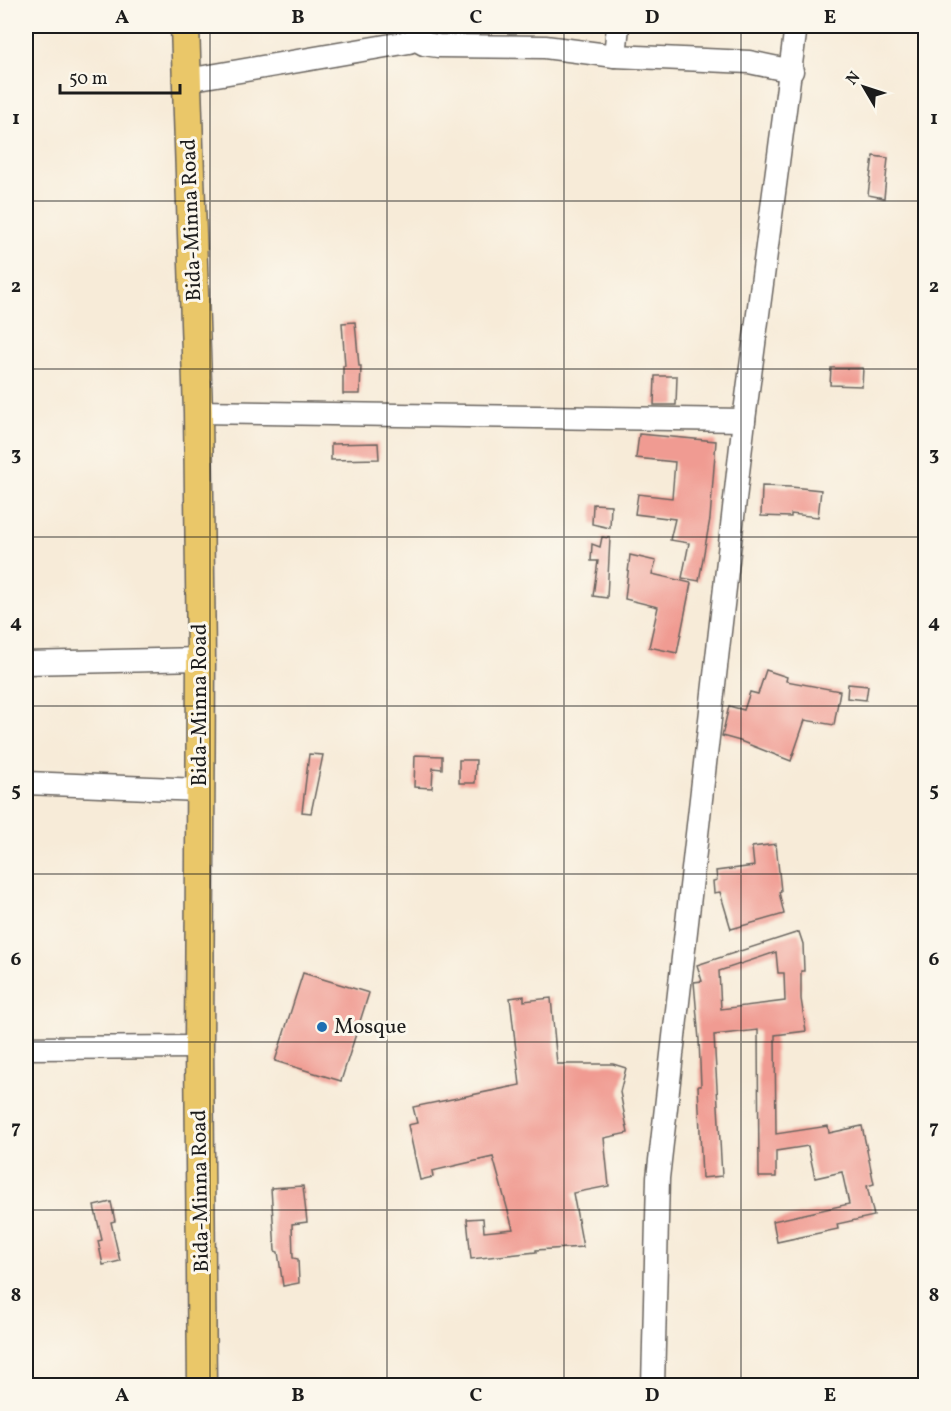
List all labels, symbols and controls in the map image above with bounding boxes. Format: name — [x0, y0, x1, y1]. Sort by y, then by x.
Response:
text: A — [115, 4, 129, 32]
text: B — [291, 4, 305, 32]
text: C — [470, 4, 483, 32]
text: D — [645, 4, 659, 32]
text: E — [824, 4, 836, 32]
scale bar — [60, 57, 180, 95]
north arrow — [834, 57, 894, 117]
text: 50 m — [69, 67, 108, 92]
text: N — [842, 67, 866, 90]
text: 1 — [12, 105, 20, 133]
text: 1 — [930, 105, 938, 133]
street label: Bida-Minna Road — [175, 138, 209, 302]
text: 2 — [11, 273, 21, 301]
text: 2 — [929, 273, 939, 301]
text: 3 — [11, 441, 21, 469]
text: 3 — [929, 441, 939, 469]
text: 4 — [10, 609, 22, 637]
text: 4 — [928, 609, 940, 637]
street label: Bida-Minna Road — [186, 623, 215, 787]
text: 5 — [11, 777, 21, 805]
text: 5 — [929, 777, 939, 805]
text: 6 — [11, 946, 22, 974]
text: 6 — [929, 946, 940, 974]
place label: Mosque — [334, 1013, 407, 1042]
marker: Mosque — [315, 1020, 329, 1034]
street label: Bida-Minna Road — [185, 1109, 217, 1273]
text: 7 — [11, 1114, 21, 1142]
text: 7 — [929, 1114, 939, 1142]
text: 8 — [11, 1282, 21, 1310]
text: 8 — [929, 1282, 939, 1310]
text: A — [115, 1382, 129, 1410]
text: B — [291, 1382, 305, 1410]
text: C — [470, 1382, 483, 1410]
text: D — [645, 1382, 659, 1410]
text: E — [824, 1382, 836, 1410]

